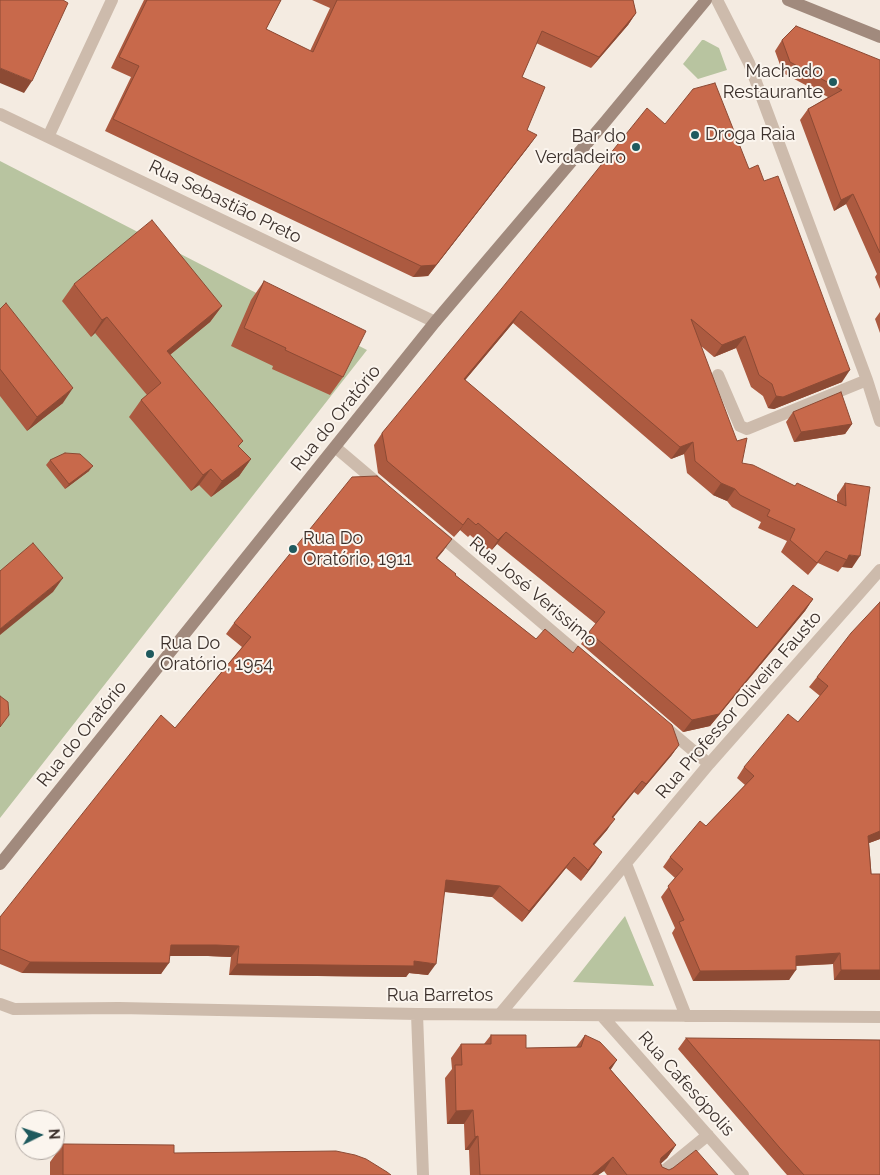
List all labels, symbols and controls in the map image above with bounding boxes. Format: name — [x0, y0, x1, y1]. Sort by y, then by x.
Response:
place label: Machado Restaurante — [723, 61, 823, 104]
marker: Machado Restaurante — [827, 76, 839, 88]
place label: Droga Raia — [705, 124, 795, 146]
place label: Bar do Verdadeiro — [535, 126, 626, 168]
marker: Droga Raia — [689, 129, 701, 141]
marker: Bar do Verdadeiro — [630, 141, 642, 153]
street label: Rua Sebastião Preto — [145, 156, 305, 248]
street label: Rua do Oratório — [287, 361, 385, 475]
place label: Rua Do Oratório, 1911 — [303, 528, 412, 570]
street label: Rua José Verissimo — [465, 532, 601, 652]
marker: Rua Do Oratório, 1911 — [287, 543, 299, 555]
street label: Rua Professor Oliveira Fausto — [652, 607, 826, 803]
place label: Rua Do Oratório, 1954 — [160, 633, 273, 676]
marker: Rua Do Oratório, 1954 — [144, 648, 156, 660]
street label: Rua do Oratório — [33, 677, 131, 791]
street label: Rua Barretos — [387, 985, 493, 1007]
street label: Rua Cafesópolis — [633, 1027, 739, 1141]
north arrow — [15, 1110, 65, 1160]
text: N — [46, 1128, 62, 1140]

